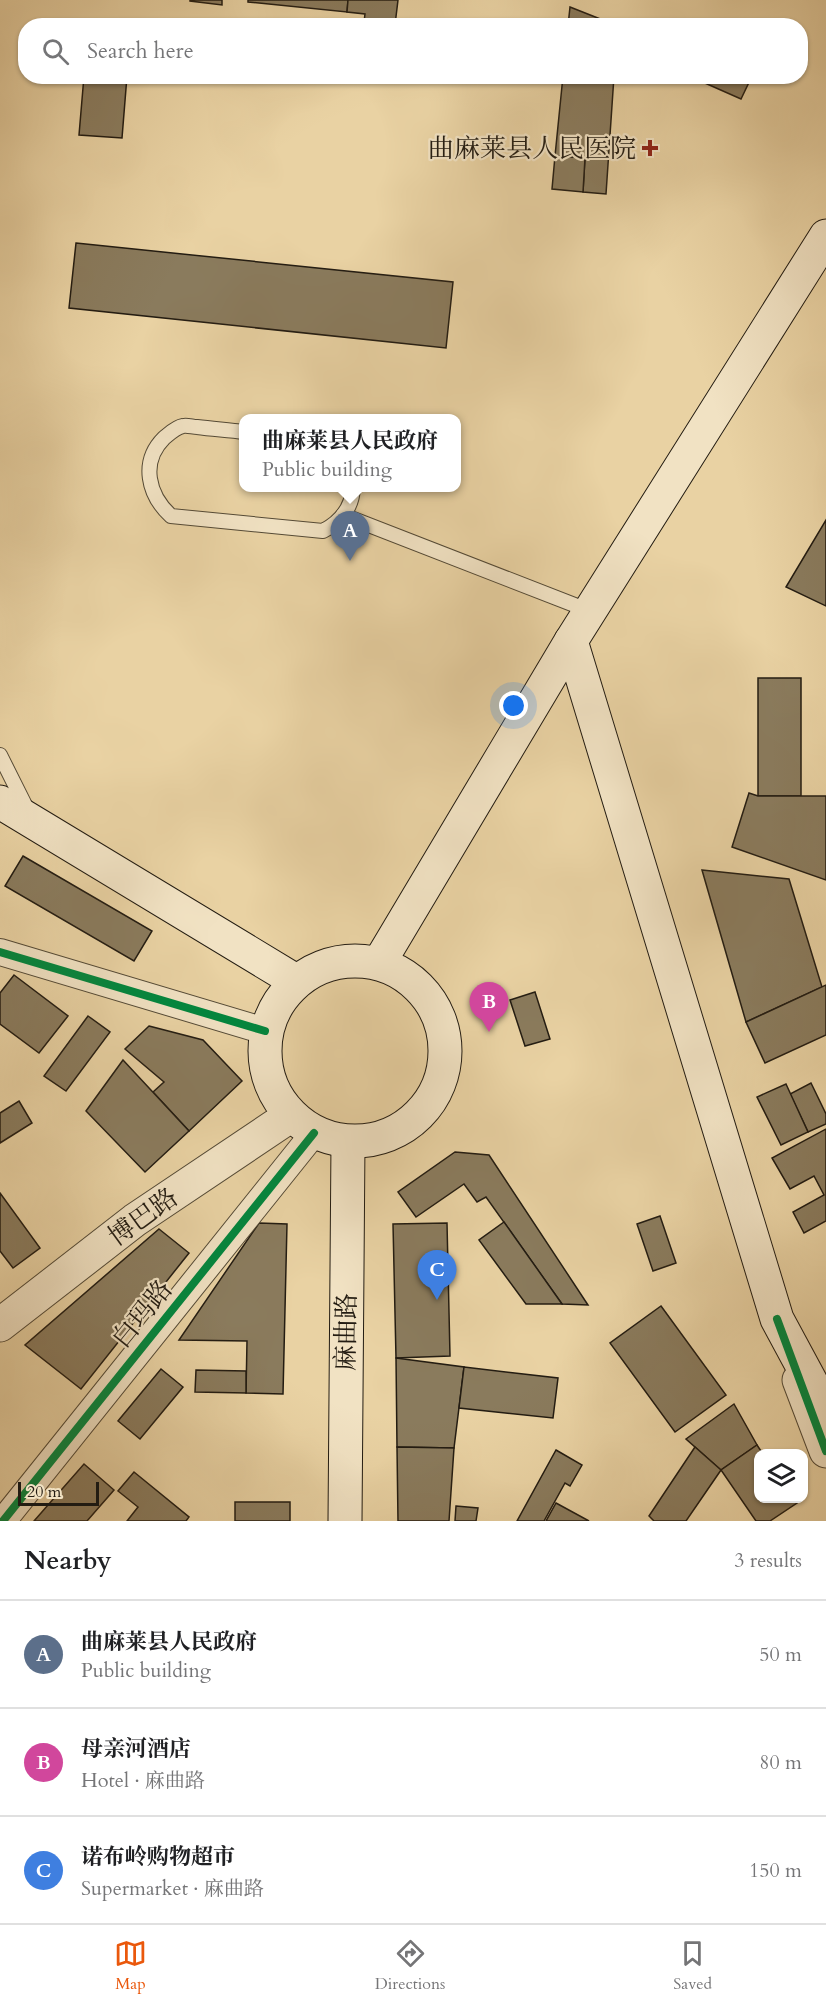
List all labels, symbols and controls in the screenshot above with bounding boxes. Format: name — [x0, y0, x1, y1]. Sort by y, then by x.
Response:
search box — [18, 18, 808, 84]
icon: search — [39, 35, 72, 68]
text: Search here — [87, 36, 194, 66]
place label: 曲麻莱县人民医院 — [428, 131, 636, 166]
marker: 曲麻莱县人民医院 — [641, 139, 659, 157]
popup — [239, 414, 461, 492]
text: 曲麻莱县人民政府 — [262, 426, 438, 456]
text: Public building — [262, 456, 392, 483]
pin: A — [330, 512, 370, 561]
your location — [499, 691, 528, 720]
pin: B — [470, 982, 508, 1032]
street label: 博巴路 — [101, 1180, 185, 1254]
pin: C — [418, 1250, 456, 1300]
street label: 白玛路 — [104, 1273, 180, 1355]
street label: 麻曲路 — [328, 1293, 364, 1371]
map controls — [754, 1449, 808, 1503]
button: layers — [754, 1449, 808, 1503]
scale bar — [18, 1479, 99, 1506]
text: 20 m — [27, 1481, 61, 1503]
text: Nearby — [24, 1543, 112, 1578]
text: 3 results — [734, 1547, 802, 1574]
text: 曲麻莱县人民政府 — [81, 1627, 257, 1657]
text: A — [36, 1641, 51, 1668]
text: 50 m — [759, 1641, 802, 1668]
text: Public building — [81, 1657, 211, 1684]
text: 母亲河酒店 — [81, 1734, 191, 1764]
text: B — [36, 1749, 51, 1776]
text: 80 m — [759, 1749, 802, 1776]
text: Hotel · 麻曲路 — [81, 1767, 205, 1794]
text: 诺布岭购物超市 — [81, 1842, 235, 1872]
text: C — [36, 1857, 51, 1884]
text: 150 m — [749, 1857, 802, 1884]
text: Supermarket · 麻曲路 — [81, 1875, 264, 1902]
tab: Map — [114, 1937, 147, 1995]
tab: Directions — [375, 1937, 445, 1995]
tab: Saved — [673, 1937, 712, 1995]

